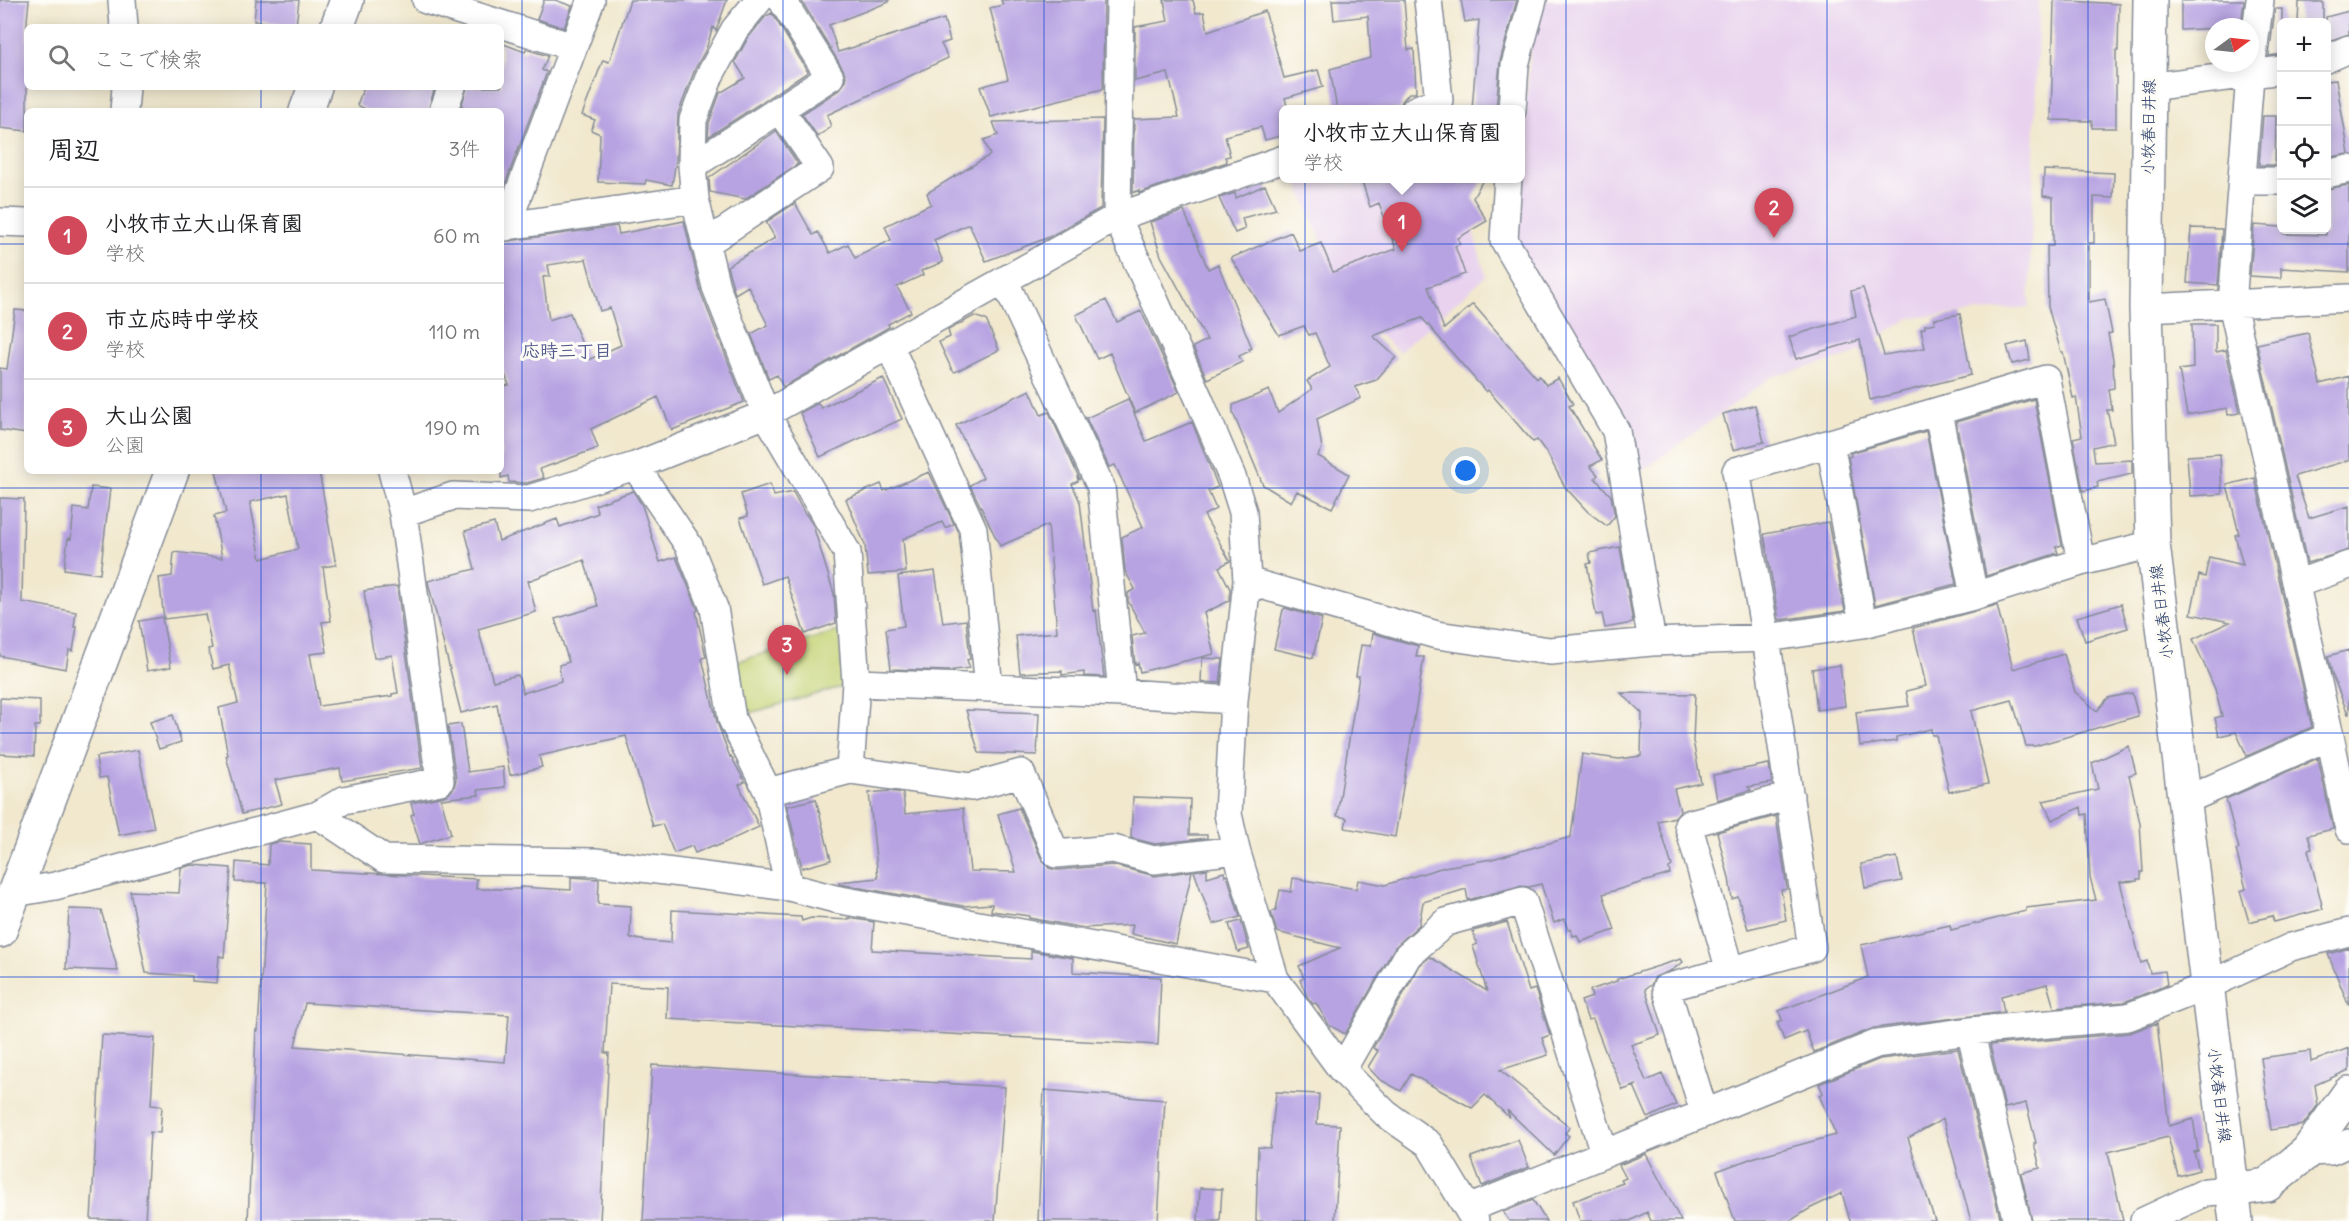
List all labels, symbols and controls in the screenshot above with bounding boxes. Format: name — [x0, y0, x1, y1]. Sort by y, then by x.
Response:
north arrow — [2205, 18, 2259, 72]
map controls — [2277, 18, 2331, 234]
button: + — [2277, 18, 2331, 72]
search box — [24, 24, 504, 90]
icon: search — [45, 41, 78, 74]
text: ここで検索 — [93, 45, 203, 73]
button: − — [2277, 72, 2331, 126]
street label: 小牧春日井線 — [2137, 79, 2159, 175]
popup — [1279, 105, 1525, 183]
text: 小牧市立大山保育園 — [1303, 118, 1501, 146]
button: locate — [2277, 126, 2331, 180]
text: 周辺 — [48, 133, 100, 166]
text: 3件 — [449, 136, 480, 161]
text: 学校 — [1303, 149, 1343, 174]
button: layers — [2277, 180, 2331, 234]
pin: 2 — [1754, 188, 1794, 238]
pin: 1 — [1382, 202, 1422, 252]
text: 小牧市立大山保育園 — [105, 209, 303, 237]
text: 1 — [64, 223, 71, 248]
text: 60 m — [433, 223, 480, 248]
text: 学校 — [105, 240, 145, 265]
text: 市立応時中学校 — [105, 305, 259, 333]
text: 2 — [62, 319, 73, 344]
text: 110 m — [429, 319, 480, 344]
text: 学校 — [105, 336, 145, 361]
district label: 応時三丁目 — [522, 339, 612, 362]
text: 大山公園 — [105, 401, 193, 429]
text: 3 — [62, 415, 73, 440]
text: 190 m — [425, 415, 480, 440]
text: 公園 — [105, 432, 145, 457]
your location — [1451, 456, 1480, 485]
street label: 小牧春日井線 — [2145, 563, 2177, 661]
pin: 3 — [768, 626, 806, 675]
street label: 小牧春日井線 — [2204, 1046, 2236, 1144]

